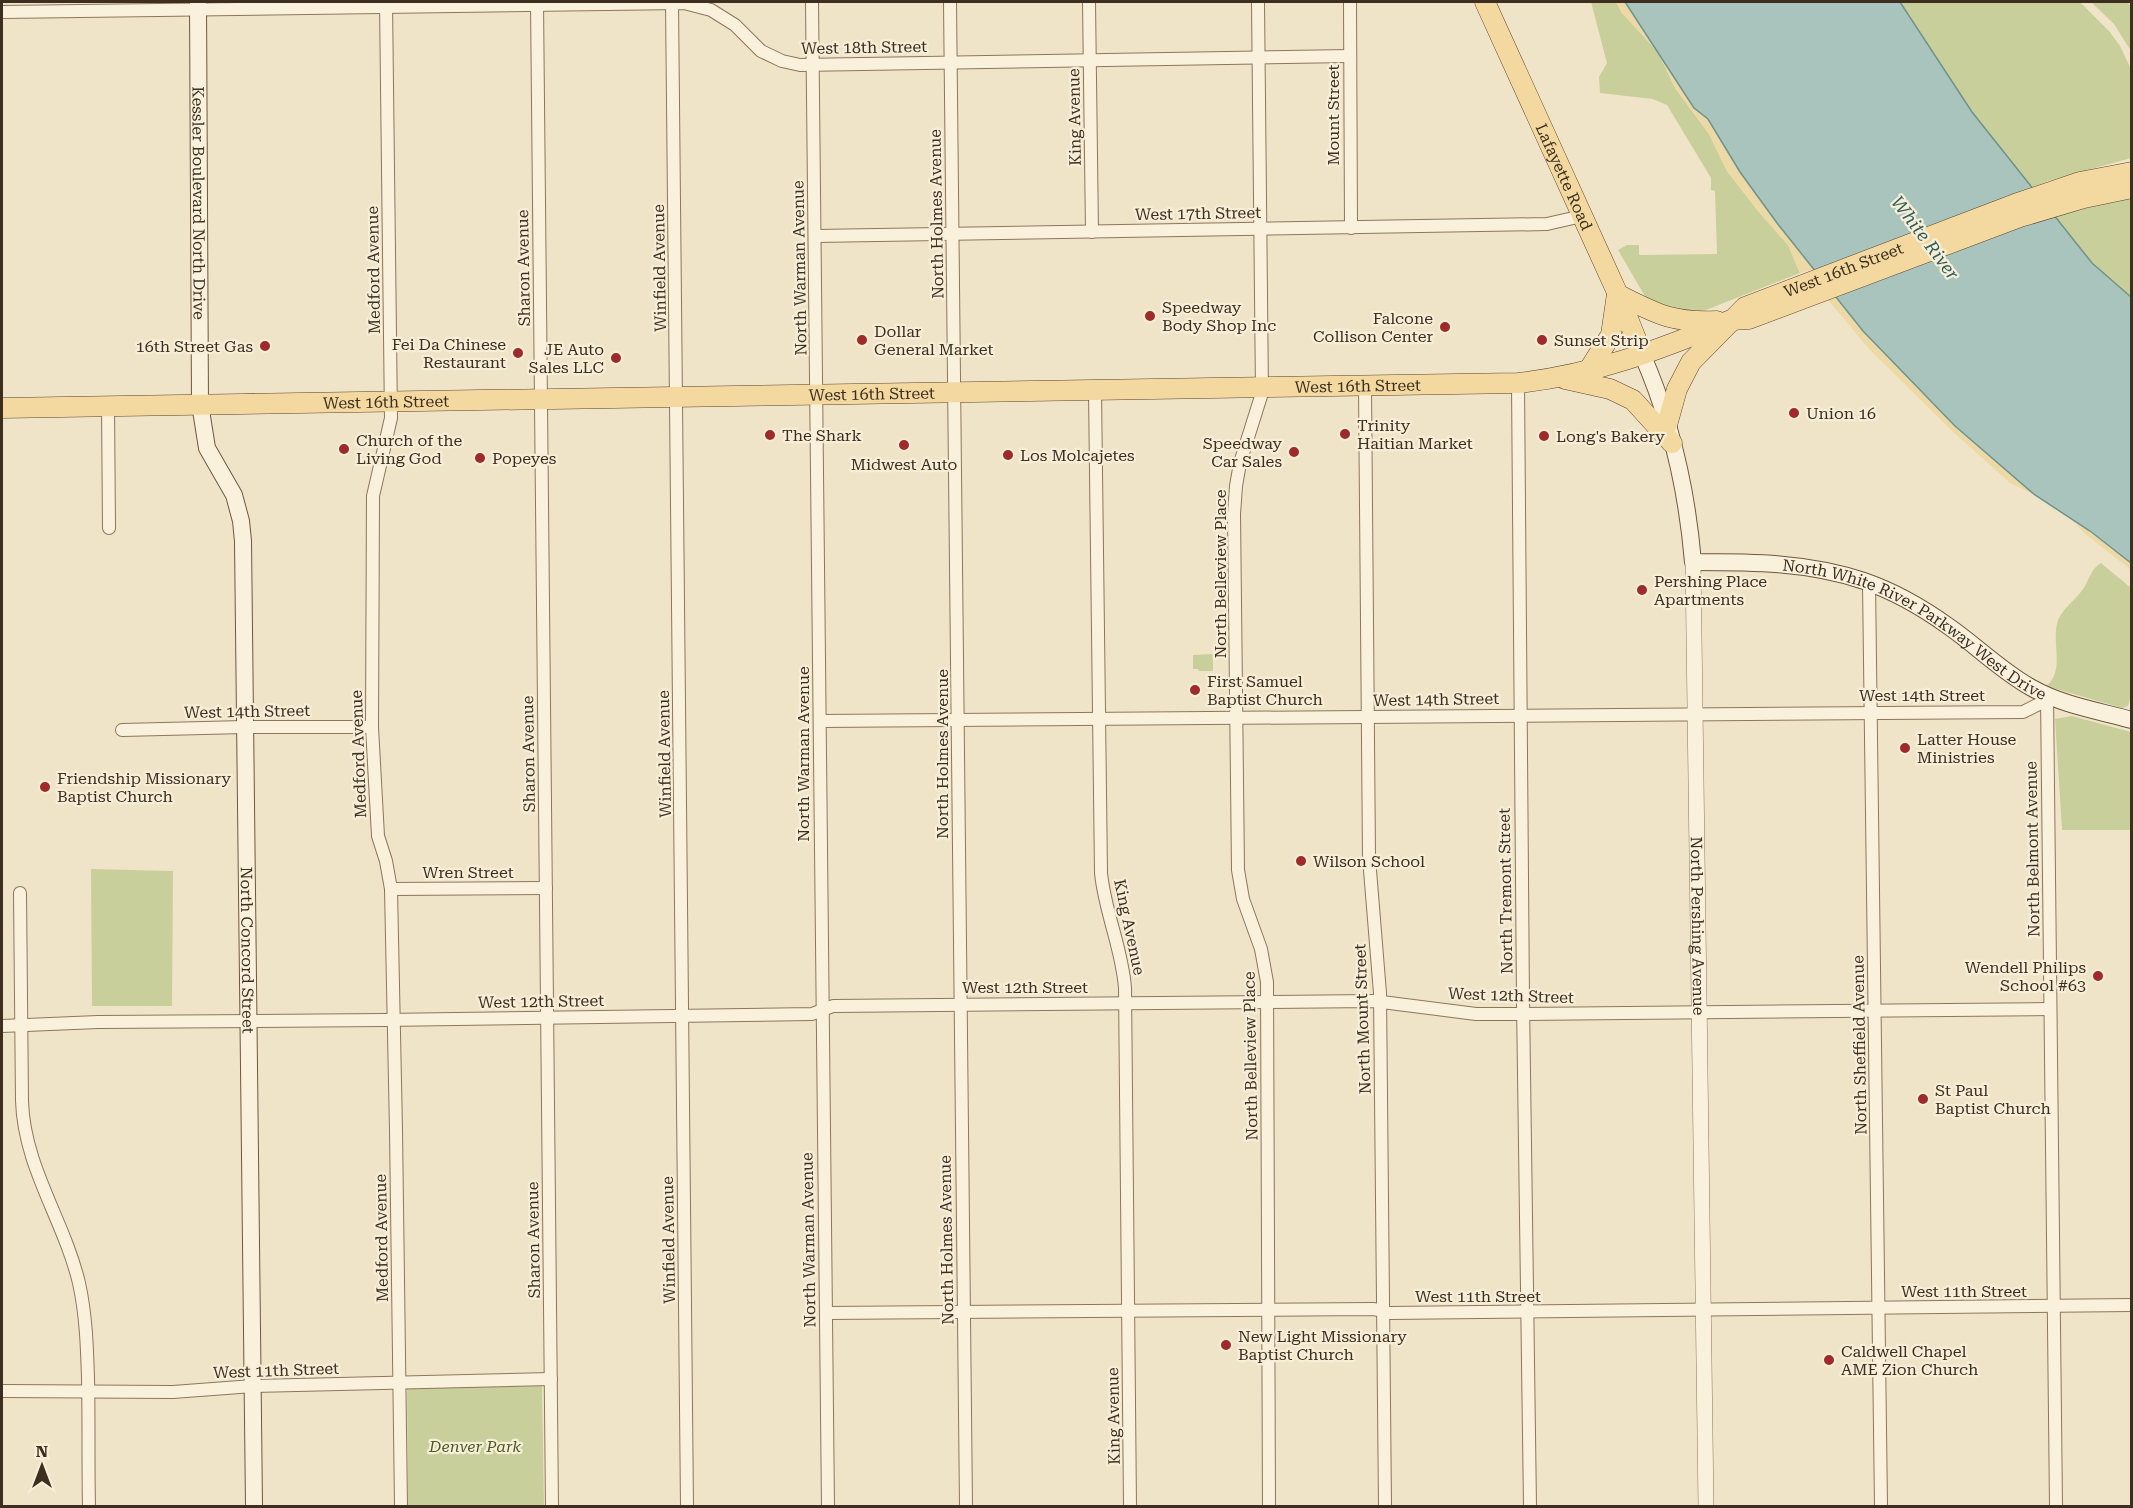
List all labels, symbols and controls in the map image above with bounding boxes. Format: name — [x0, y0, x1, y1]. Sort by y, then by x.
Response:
street label: West 18th Street — [801, 37, 927, 58]
street label: Mount Street — [1324, 64, 1343, 166]
street label: King Avenue — [1064, 68, 1085, 166]
street label: Kessler Boulevard North Drive — [188, 86, 209, 320]
street label: Lafayette Road — [1532, 121, 1597, 233]
street label: North Holmes Avenue — [926, 129, 947, 299]
street label: North Warman Avenue — [788, 180, 811, 356]
water label: White River — [1887, 192, 1964, 284]
street label: West 17th Street — [1135, 203, 1261, 224]
street label: Winfield Avenue — [649, 204, 670, 332]
street label: Medford Avenue — [363, 205, 384, 334]
street label: Sharon Avenue — [513, 209, 534, 327]
street label: West 16th Street — [1781, 239, 1906, 301]
place label: Speedway Body Shop Inc — [1162, 298, 1276, 335]
marker: Speedway Body Shop Inc — [1143, 309, 1157, 323]
place label: Falcone Collison Center — [1313, 309, 1433, 346]
marker: Falcone Collison Center — [1438, 320, 1452, 334]
place label: Dollar General Market — [874, 322, 994, 359]
place label: Sunset Strip — [1554, 331, 1649, 350]
marker: Dollar General Market — [855, 333, 869, 347]
marker: Sunset Strip — [1535, 333, 1549, 347]
place label: Fei Da Chinese Restaurant — [392, 335, 506, 372]
place label: 16th Street Gas — [136, 337, 253, 356]
marker: 16th Street Gas — [258, 339, 272, 353]
place label: JE Auto Sales LLC — [529, 340, 604, 377]
marker: Fei Da Chinese Restaurant — [511, 346, 525, 360]
marker: JE Auto Sales LLC — [609, 351, 623, 365]
street label: West 16th Street — [1295, 376, 1421, 397]
street label: West 16th Street — [809, 384, 935, 405]
street label: West 16th Street — [323, 392, 449, 413]
place label: Union 16 — [1806, 404, 1876, 423]
marker: Union 16 — [1787, 406, 1801, 420]
place label: Trinity Haitian Market — [1357, 416, 1473, 453]
place label: The Shark — [782, 426, 862, 445]
marker: Trinity Haitian Market — [1338, 427, 1352, 441]
place label: Long's Bakery — [1556, 427, 1665, 446]
marker: The Shark — [763, 428, 777, 442]
marker: Long's Bakery — [1537, 429, 1551, 443]
place label: Church of the Living God — [356, 431, 463, 468]
place label: Speedway Car Sales — [1203, 434, 1283, 471]
marker: Midwest Auto — [897, 438, 911, 452]
marker: Church of the Living God — [337, 442, 351, 456]
marker: Speedway Car Sales — [1287, 445, 1301, 459]
place label: Los Molcajetes — [1020, 446, 1135, 465]
marker: Los Molcajetes — [1001, 448, 1015, 462]
place label: Popeyes — [492, 449, 557, 468]
marker: Popeyes — [473, 451, 487, 465]
place label: Midwest Auto — [851, 455, 957, 474]
street label: North Belleview Place — [1211, 489, 1230, 659]
street label: North White River Parkway West Drive — [1781, 556, 2050, 704]
place label: Pershing Place Apartments — [1654, 572, 1767, 609]
marker: Pershing Place Apartments — [1635, 583, 1649, 597]
street label: North Warman Avenue — [794, 666, 813, 842]
street label: North Holmes Avenue — [933, 669, 952, 839]
place label: First Samuel Baptist Church — [1207, 672, 1323, 709]
marker: First Samuel Baptist Church — [1188, 683, 1202, 697]
street label: West 14th Street — [1859, 686, 1985, 705]
street label: Medford Avenue — [347, 689, 370, 818]
street label: West 14th Street — [1373, 689, 1499, 710]
street label: Winfield Avenue — [654, 690, 675, 818]
street label: Sharon Avenue — [518, 695, 539, 813]
street label: West 14th Street — [184, 701, 310, 722]
place label: Latter House Ministries — [1917, 730, 2016, 767]
marker: Latter House Ministries — [1898, 741, 1912, 755]
street label: North Belmont Avenue — [2021, 761, 2044, 937]
place label: Friendship Missionary Baptist Church — [57, 769, 231, 806]
marker: Friendship Missionary Baptist Church — [38, 780, 52, 794]
street label: North Tremont Street — [1495, 808, 1516, 974]
street label: North Pershing Avenue — [1687, 836, 1708, 1016]
place label: Wilson School — [1313, 852, 1425, 871]
marker: Wilson School — [1294, 854, 1308, 868]
street label: Wren Street — [422, 863, 514, 882]
street label: North Concord Street — [237, 867, 258, 1034]
street label: King Avenue — [1110, 877, 1149, 977]
street label: North Mount Street — [1350, 943, 1375, 1095]
street label: North Sheffield Avenue — [1848, 955, 1871, 1135]
place label: Wendell Philips School #63 — [1965, 958, 2086, 995]
marker: Wendell Philips School #63 — [2091, 969, 2105, 983]
street label: North Belleview Place — [1240, 971, 1261, 1141]
street label: West 12th Street — [962, 978, 1088, 997]
street label: West 12th Street — [1448, 984, 1574, 1007]
street label: West 12th Street — [478, 991, 604, 1012]
place label: St Paul Baptist Church — [1935, 1081, 2051, 1118]
marker: St Paul Baptist Church — [1916, 1092, 1930, 1106]
street label: North Warman Avenue — [797, 1152, 820, 1328]
street label: North Holmes Avenue — [936, 1155, 957, 1325]
street label: Medford Avenue — [371, 1173, 392, 1302]
street label: Winfield Avenue — [658, 1176, 679, 1304]
street label: Sharon Avenue — [523, 1181, 544, 1299]
street label: West 11th Street — [1901, 1282, 2027, 1301]
street label: West 11th Street — [1415, 1287, 1541, 1306]
place label: New Light Missionary Baptist Church — [1238, 1327, 1407, 1364]
marker: New Light Missionary Baptist Church — [1219, 1338, 1233, 1352]
place label: Caldwell Chapel AME Zion Church — [1841, 1342, 1978, 1379]
marker: Caldwell Chapel AME Zion Church — [1822, 1353, 1836, 1367]
street label: West 11th Street — [213, 1359, 339, 1382]
street label: King Avenue — [1103, 1367, 1124, 1465]
north arrow — [12, 1436, 72, 1496]
park label: Denver Park — [428, 1437, 521, 1456]
text: N — [36, 1442, 48, 1461]

